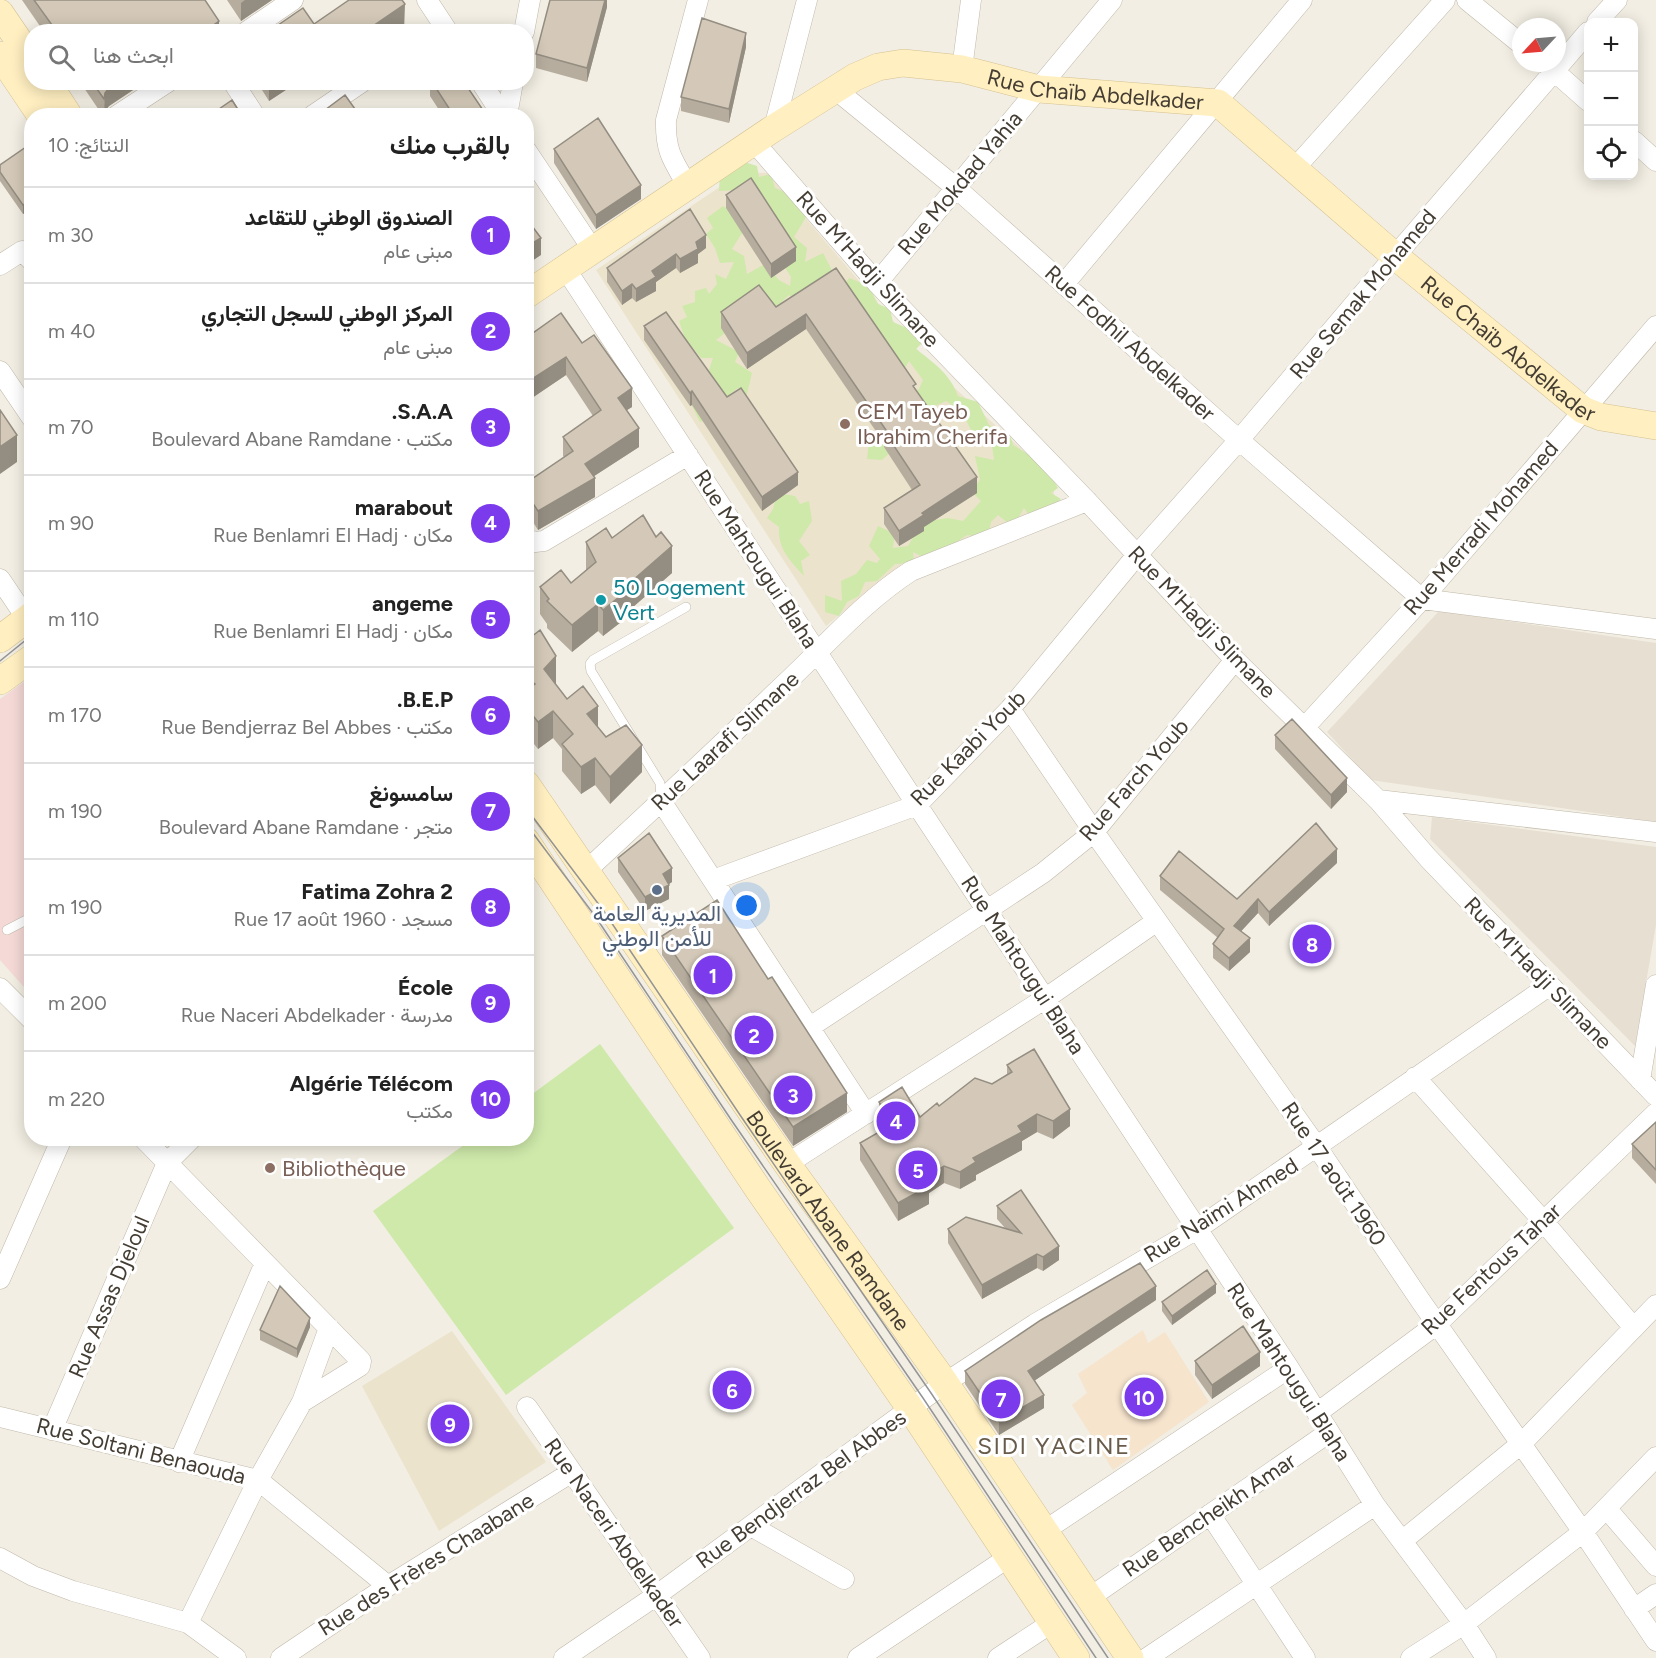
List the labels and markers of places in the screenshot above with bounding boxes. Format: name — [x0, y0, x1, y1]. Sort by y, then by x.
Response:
place label: CEM Tayeb Ibrahim Cherifa — [857, 398, 1008, 450]
marker: CEM Tayeb Ibrahim Cherifa — [838, 417, 852, 431]
place label: 50 Logement Vert — [613, 574, 746, 626]
marker: 50 Logement Vert — [594, 593, 608, 607]
marker: المديرية العامة للأمن الوطني — [650, 883, 664, 897]
place label: المديرية العامة للأمن الوطني — [593, 900, 721, 957]
pin: 8 — [1292, 922, 1332, 966]
pin: 1 — [694, 952, 732, 998]
pin: 2 — [734, 1012, 774, 1058]
pin: 3 — [774, 1072, 812, 1118]
pin: 4 — [876, 1098, 916, 1144]
pin: 5 — [898, 1148, 938, 1192]
place label: Bibliothèque — [282, 1155, 406, 1182]
marker: Bibliothèque — [263, 1161, 277, 1175]
pin: 6 — [712, 1368, 752, 1412]
pin: 10 — [1124, 1374, 1164, 1420]
pin: 7 — [982, 1376, 1020, 1422]
pin: 9 — [430, 1402, 470, 1446]

